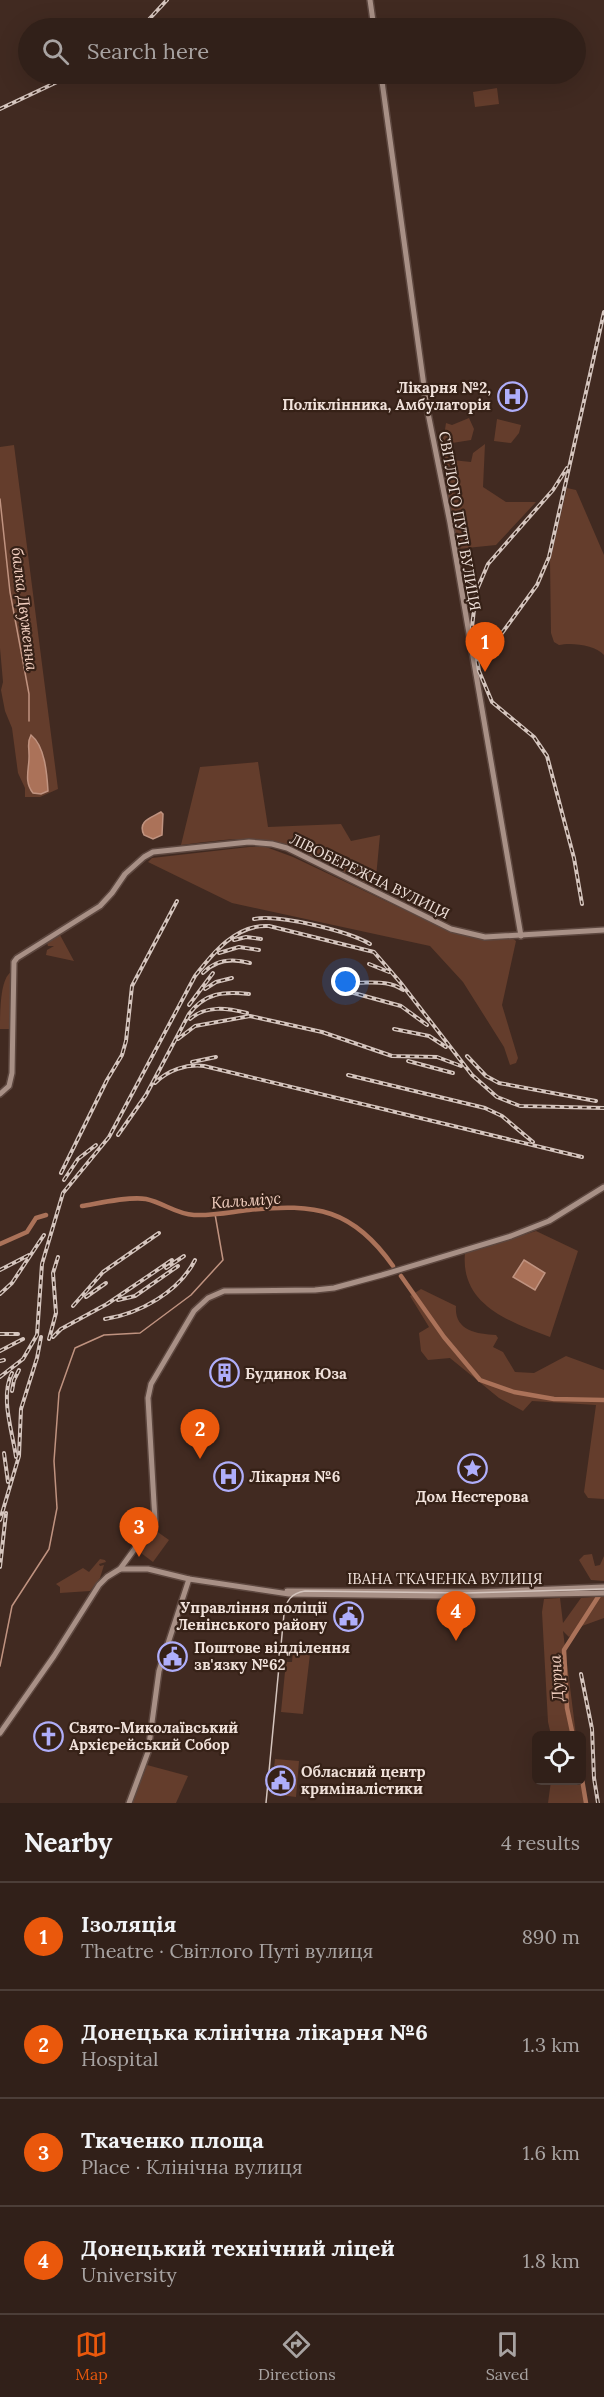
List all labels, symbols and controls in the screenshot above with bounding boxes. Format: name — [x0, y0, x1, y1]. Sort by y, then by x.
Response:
search box — [18, 18, 586, 84]
icon: search — [39, 35, 72, 68]
text: Search here — [87, 37, 209, 65]
place label: Лікарня №2, Поліклінника, Амбулаторія — [282, 378, 491, 414]
hospital icon: Лікарня №2, Поліклінника, Амбулаторія — [496, 380, 528, 412]
street label: СВІТЛОГО ПУТІ ВУЛИЦЯ — [435, 430, 485, 612]
water label: балка Двуженна — [8, 546, 43, 672]
pin: 1 — [466, 622, 504, 672]
street label: ЛІВОБЕРЕЖНА ВУЛИЦЯ — [287, 829, 453, 923]
your location — [331, 967, 360, 996]
water label: Кальміус — [210, 1188, 282, 1212]
building icon: Будинок Юза — [208, 1357, 240, 1389]
place label: Будинок Юза — [245, 1364, 347, 1383]
pin: 2 — [180, 1410, 220, 1459]
place icon: Дом Нестерова — [456, 1453, 488, 1485]
hospital icon: Лікарня №6 — [212, 1460, 244, 1492]
place label: Лікарня №6 — [249, 1467, 340, 1486]
place label: Дом Нестерова — [415, 1487, 529, 1506]
pin: 3 — [120, 1508, 158, 1557]
street label: ІВАНА ТКАЧЕНКА ВУЛИЦЯ — [347, 1569, 543, 1588]
pin: 4 — [436, 1592, 476, 1641]
place label: Управління поліції Ленінського району — [176, 1598, 328, 1634]
public building icon: Управління поліції Ленінського району — [332, 1600, 364, 1632]
place label: Поштове відділення зв'язку №62 — [194, 1638, 350, 1674]
public building icon: Поштове відділення зв'язку №62 — [157, 1640, 189, 1672]
water label: Дурна — [544, 1654, 568, 1703]
place label: Свято-Миколаївський Архієрейський Собор — [69, 1718, 238, 1754]
church icon: Свято-Миколаївський Архієрейський Собор — [32, 1720, 64, 1752]
map controls — [532, 1731, 586, 1785]
button: locate — [532, 1731, 586, 1785]
place label: Обласний центр криміналістики — [301, 1762, 426, 1798]
public building icon: Обласний центр криміналістики — [264, 1764, 296, 1796]
text: Nearby — [24, 1826, 112, 1859]
text: 4 results — [501, 1830, 580, 1855]
text: Ізоляція — [81, 1910, 177, 1938]
text: 1 — [39, 1924, 48, 1949]
text: 890 m — [522, 1924, 580, 1949]
text: Theatre · Світлого Путі вулиця — [81, 1938, 373, 1963]
text: Донецька клінічна лікарня №6 — [81, 2018, 428, 2046]
text: 2 — [38, 2032, 49, 2057]
text: 1.3 km — [523, 2032, 580, 2057]
text: Hospital — [81, 2046, 159, 2071]
text: Ткаченко площа — [81, 2126, 264, 2154]
text: 3 — [38, 2140, 49, 2165]
text: 1.6 km — [523, 2140, 580, 2165]
text: Place · Клінічна вулиця — [81, 2154, 303, 2179]
text: Донецький технічний ліцей — [81, 2234, 395, 2262]
text: 4 — [38, 2248, 49, 2273]
text: 1.8 km — [523, 2248, 580, 2273]
text: University — [81, 2262, 177, 2287]
tab: Map — [75, 2328, 108, 2384]
tab: Directions — [258, 2328, 336, 2384]
tab: Saved — [486, 2328, 529, 2384]

